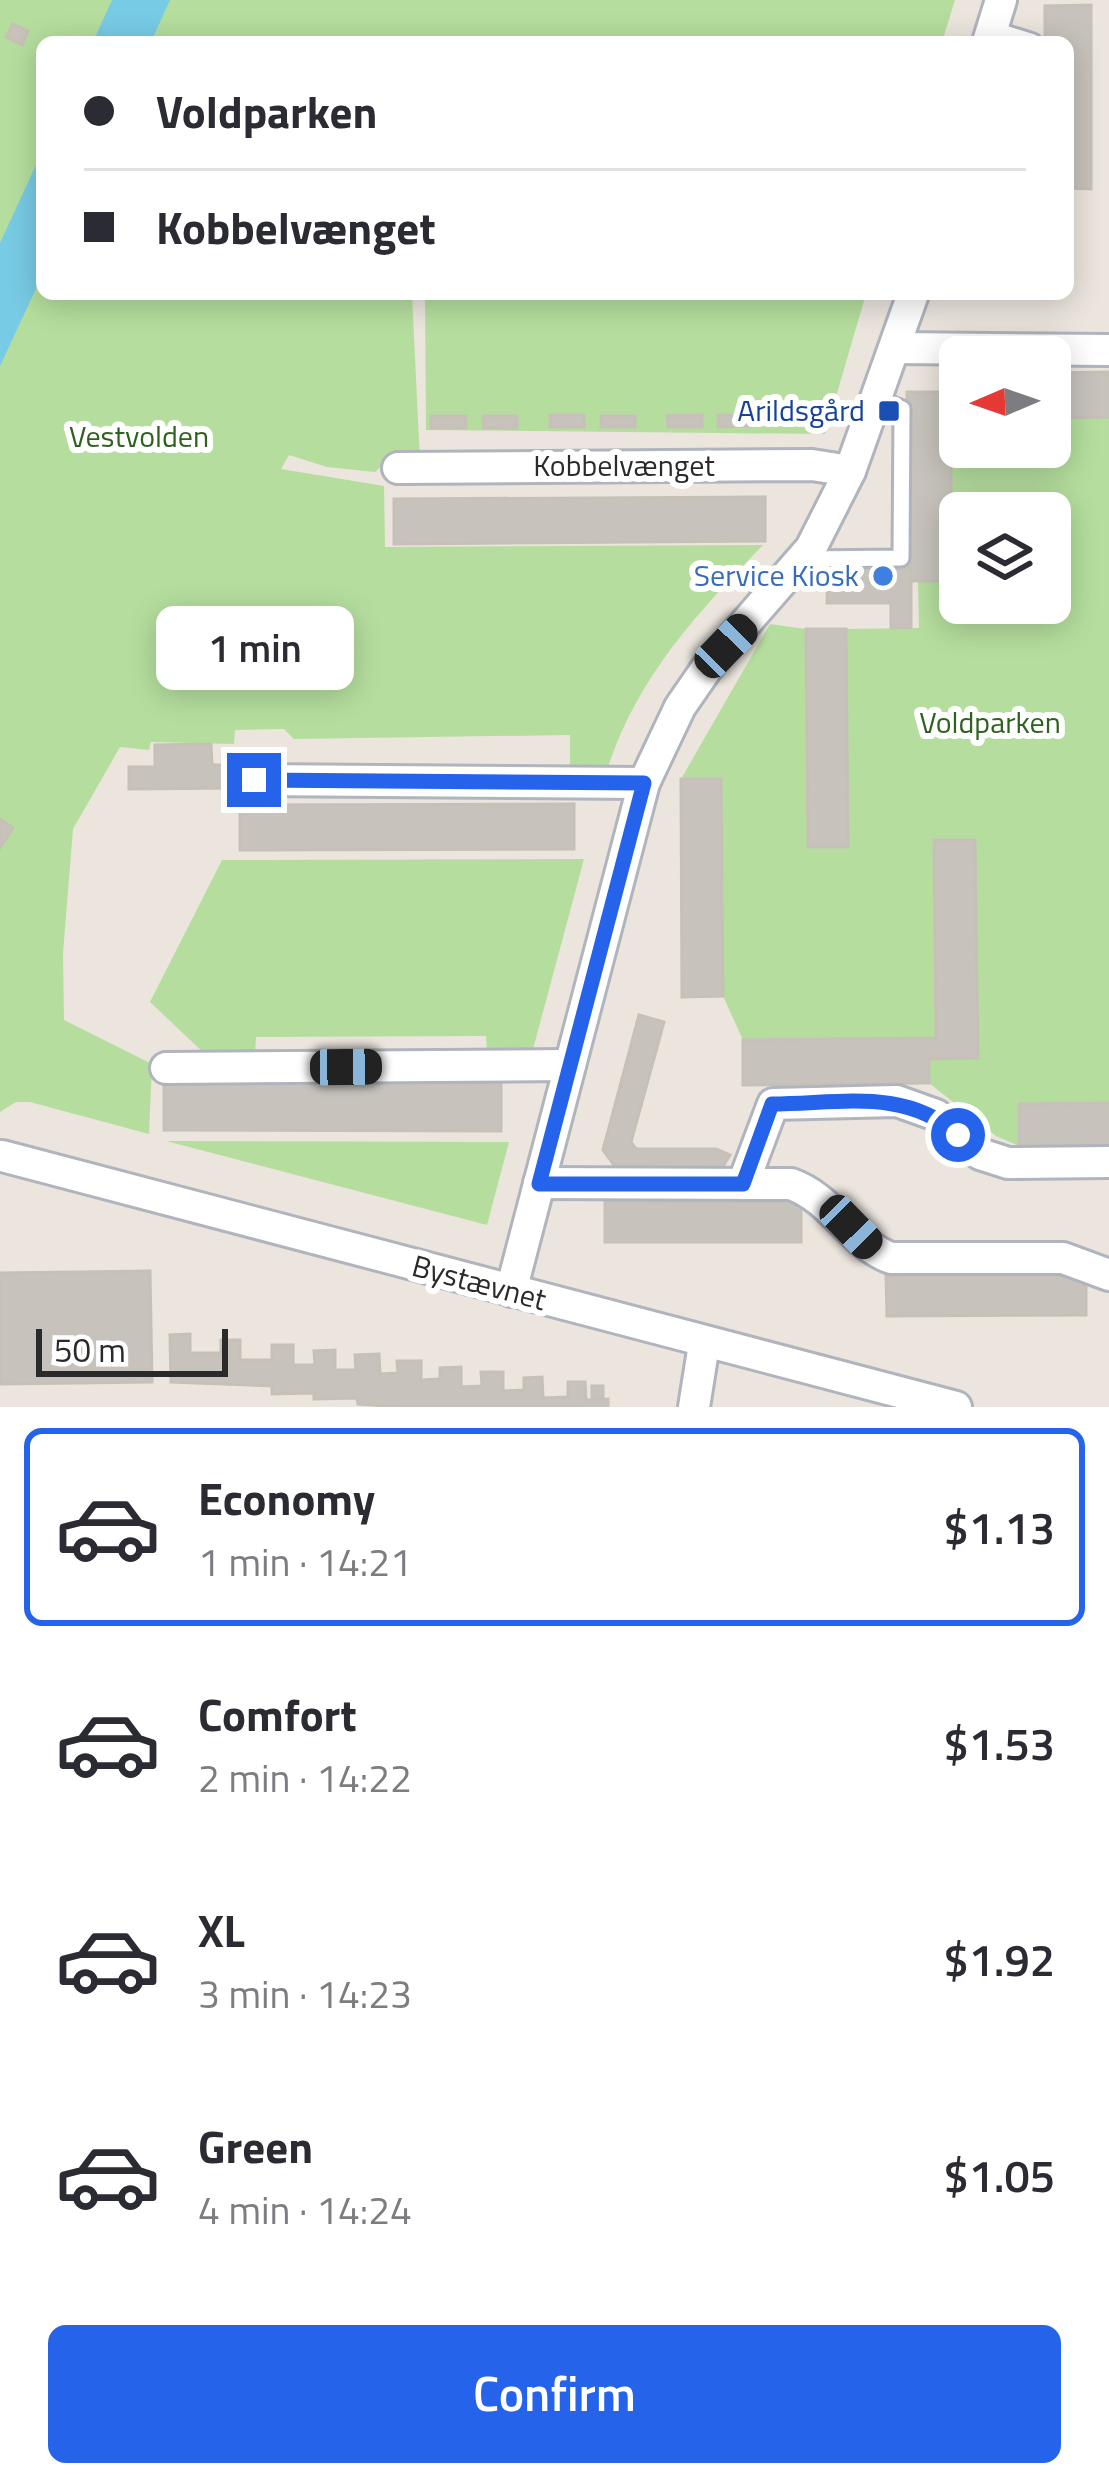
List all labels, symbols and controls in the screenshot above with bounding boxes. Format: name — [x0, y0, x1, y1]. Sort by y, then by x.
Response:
text: Voldparken — [156, 77, 377, 145]
text: Kobbelvænget — [156, 193, 436, 261]
north arrow — [939, 336, 1071, 468]
map controls — [939, 336, 1071, 624]
place label: Arildsgård — [737, 387, 865, 433]
marker: Arildsgård — [876, 398, 902, 424]
park label: Vestvolden — [69, 413, 209, 459]
street label: Kobbelvænget — [533, 442, 715, 488]
button: layers — [939, 492, 1071, 624]
place label: Service Kiosk — [694, 552, 859, 598]
marker: Service Kiosk — [870, 563, 896, 589]
callout: 1 min — [155, 606, 353, 690]
car — [688, 608, 764, 684]
text: 1 min — [208, 618, 302, 677]
park label: Voldparken — [919, 699, 1061, 745]
route end — [227, 753, 281, 807]
car — [310, 1048, 382, 1086]
route start — [931, 1108, 985, 1162]
car — [813, 1189, 889, 1265]
street label: Bystævnet — [407, 1242, 552, 1322]
scale bar — [36, 1323, 228, 1376]
text: 50 m — [54, 1325, 126, 1375]
text: Economy — [198, 1464, 375, 1532]
icon: car — [54, 1473, 162, 1581]
text: $1.13 — [943, 1493, 1055, 1561]
text: 1 min · 14:21 — [198, 1532, 412, 1591]
text: Comfort — [198, 1680, 357, 1748]
icon: car — [54, 1689, 162, 1797]
text: $1.53 — [943, 1709, 1055, 1777]
text: 2 min · 14:22 — [198, 1748, 412, 1807]
text: XL — [198, 1896, 245, 1964]
icon: car — [54, 1905, 162, 2013]
text: $1.92 — [943, 1925, 1055, 1993]
text: 3 min · 14:23 — [198, 1964, 412, 2023]
text: Green — [198, 2112, 313, 2180]
icon: car — [54, 2121, 162, 2229]
text: $1.05 — [943, 2141, 1055, 2209]
text: 4 min · 14:24 — [198, 2180, 412, 2239]
button: Confirm — [48, 2325, 1061, 2463]

